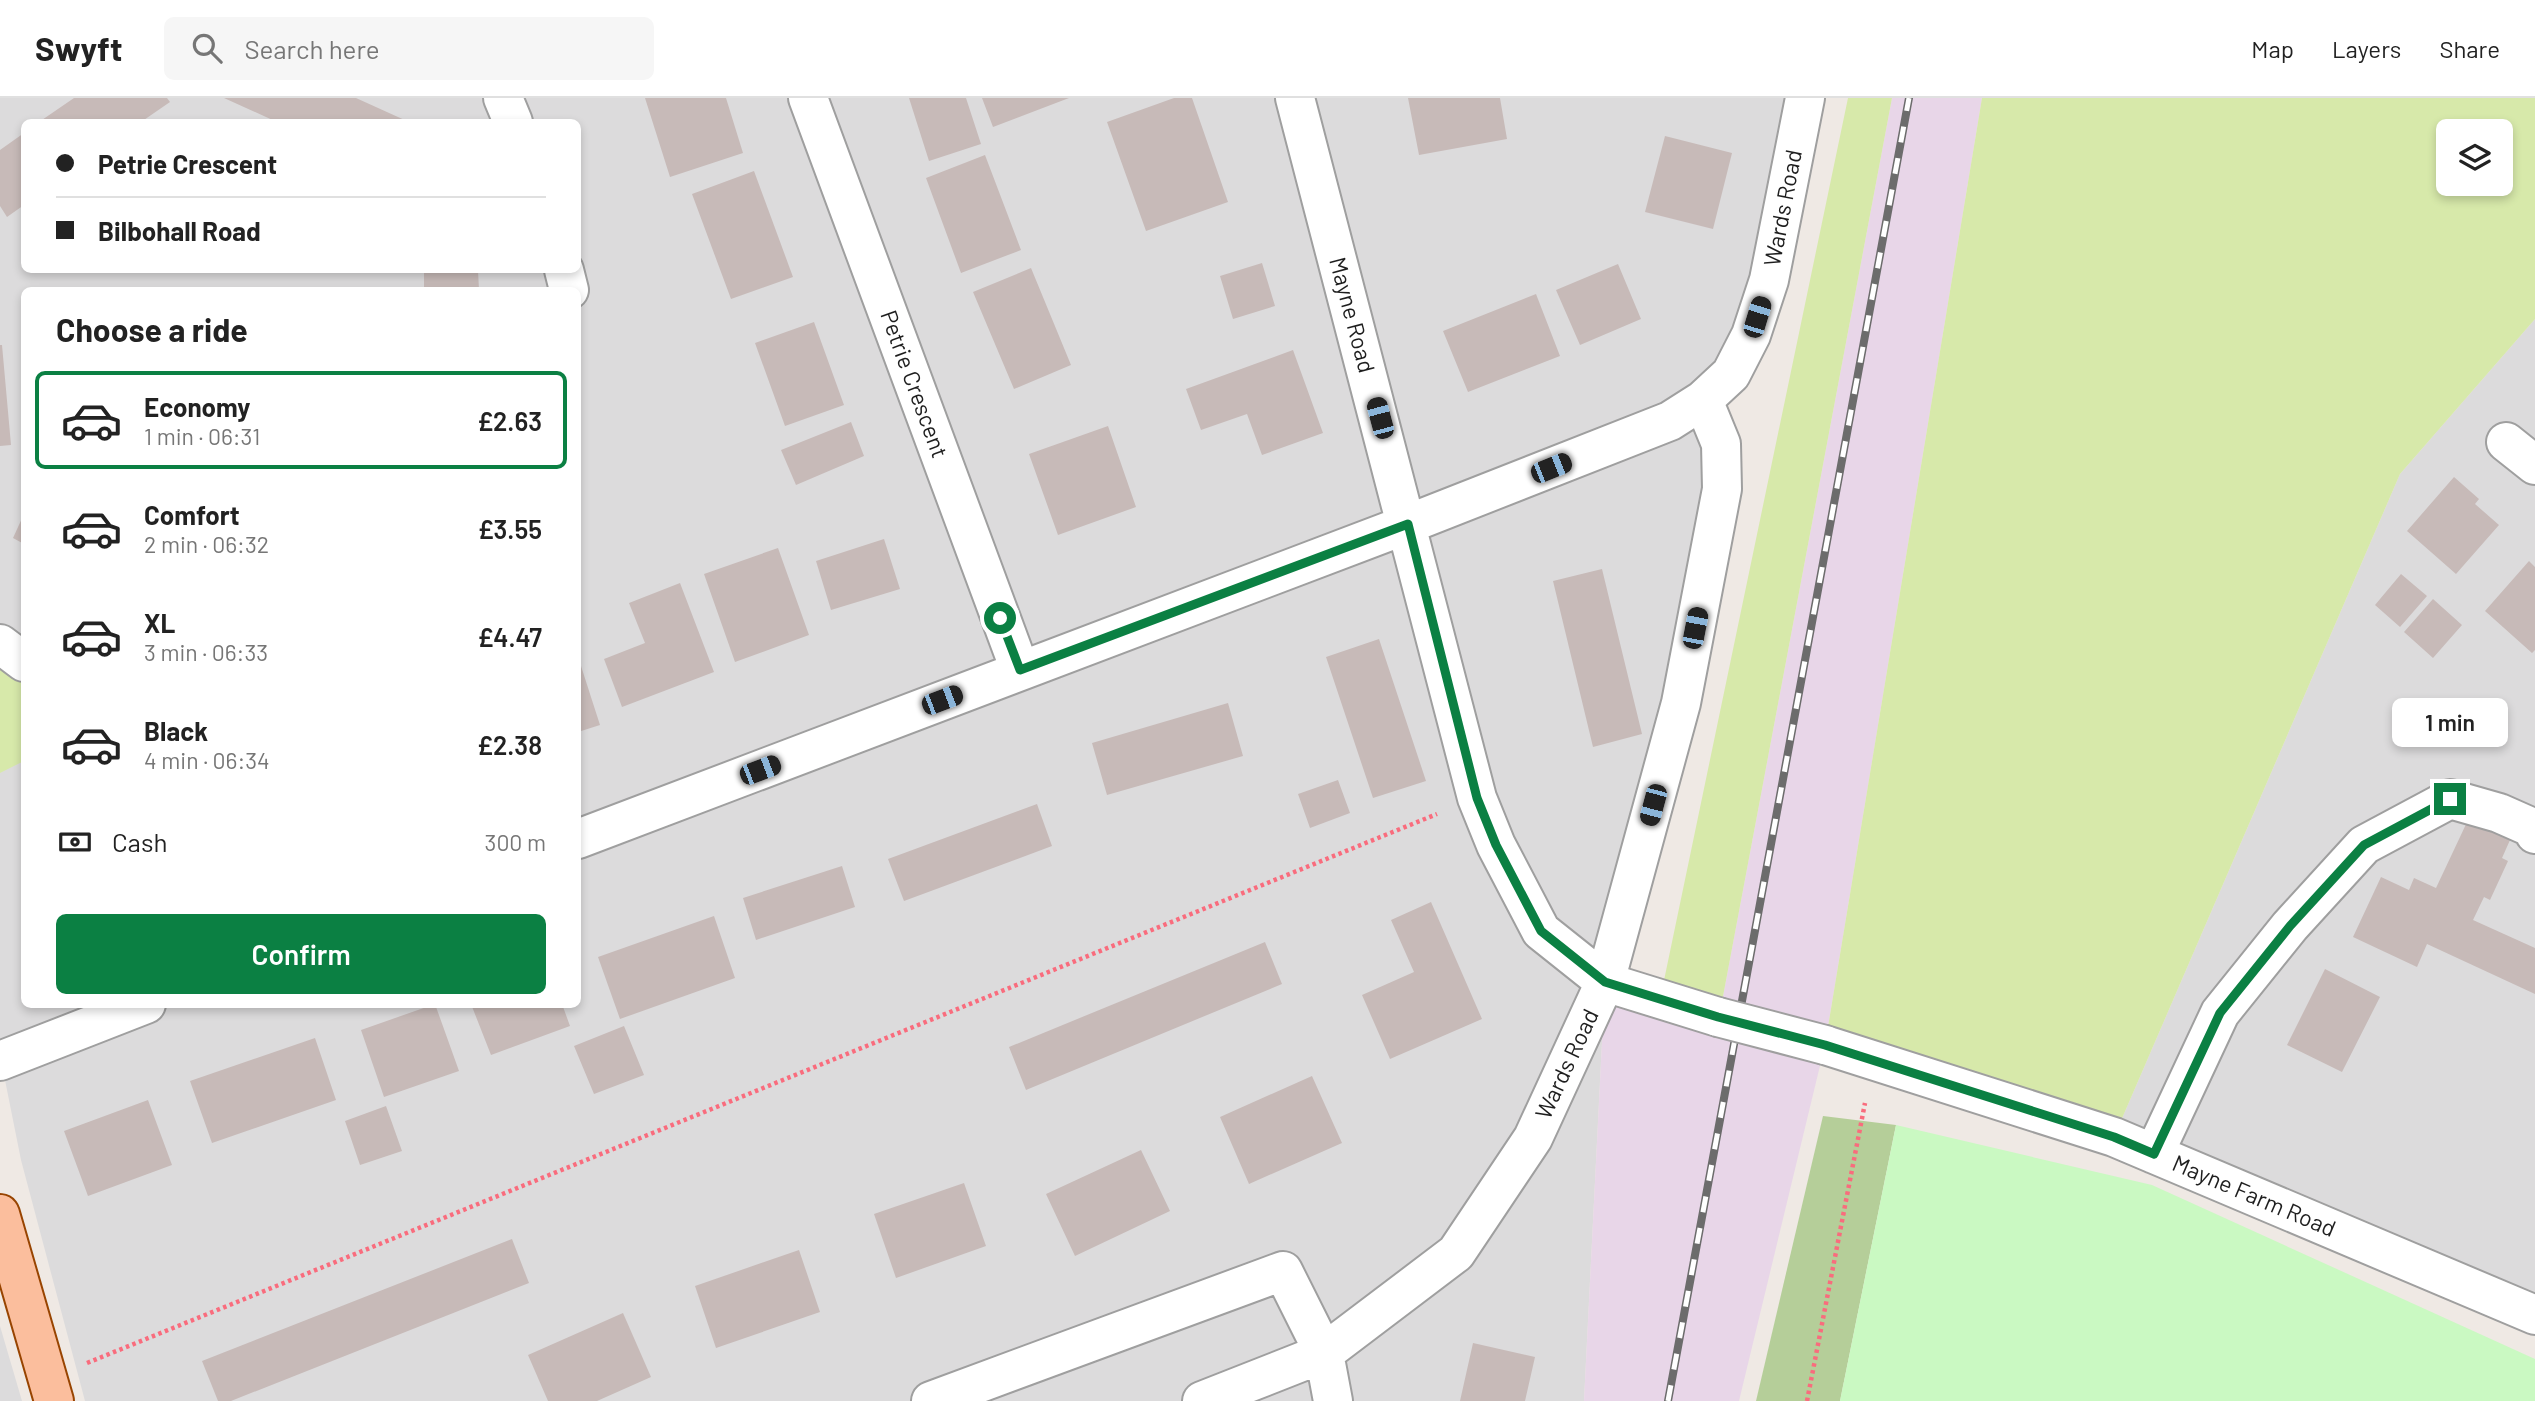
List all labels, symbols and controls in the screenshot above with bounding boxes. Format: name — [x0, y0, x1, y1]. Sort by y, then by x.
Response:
search box — [164, 17, 654, 80]
text: Swyft — [35, 28, 122, 68]
icon: search — [188, 29, 226, 67]
text: Search here — [244, 33, 380, 64]
text: Map — [2251, 34, 2294, 63]
text: Layers — [2332, 34, 2401, 63]
text: Share — [2439, 34, 2500, 63]
map controls — [2436, 119, 2513, 196]
button: layers — [2436, 119, 2513, 196]
street label: Wards Road — [1757, 147, 1807, 268]
text: Petrie Crescent — [98, 148, 277, 179]
text: Bilbohall Road — [98, 215, 261, 246]
street label: Mayne Road — [1324, 254, 1382, 376]
car — [1741, 294, 1774, 340]
street label: Petrie Crescent — [875, 306, 955, 461]
text: Choose a ride — [56, 310, 248, 348]
icon: car — [60, 389, 123, 452]
text: Economy — [144, 391, 250, 422]
car — [1365, 395, 1396, 441]
text: £2.63 — [477, 405, 542, 436]
text: 1 min · 06:31 — [144, 422, 260, 450]
car — [1528, 450, 1575, 486]
icon: car — [60, 497, 123, 560]
text: Comfort — [144, 499, 240, 530]
text: £3.55 — [478, 513, 542, 544]
text: 2 min · 06:32 — [144, 530, 269, 558]
route start — [984, 602, 1016, 634]
icon: car — [60, 605, 123, 668]
car — [1681, 605, 1710, 651]
text: XL — [144, 607, 175, 638]
text: £4.47 — [477, 621, 542, 652]
text: 3 min · 06:33 — [144, 638, 268, 666]
car — [919, 683, 966, 717]
callout: 1 min — [2392, 698, 2508, 746]
text: 1 min — [2425, 708, 2475, 736]
icon: car — [60, 713, 123, 776]
text: Black — [144, 715, 208, 746]
text: £2.38 — [477, 729, 542, 760]
text: 4 min · 06:34 — [144, 746, 270, 774]
car — [737, 753, 784, 787]
car — [1638, 782, 1669, 828]
route end — [2434, 783, 2466, 815]
icon: cash — [56, 823, 94, 861]
text: Cash — [112, 826, 167, 857]
text: 300 m — [485, 828, 546, 856]
button: Confirm — [56, 914, 546, 994]
street label: Wards Road — [1528, 1004, 1604, 1123]
street label: Mayne Farm Road — [2169, 1148, 2340, 1242]

